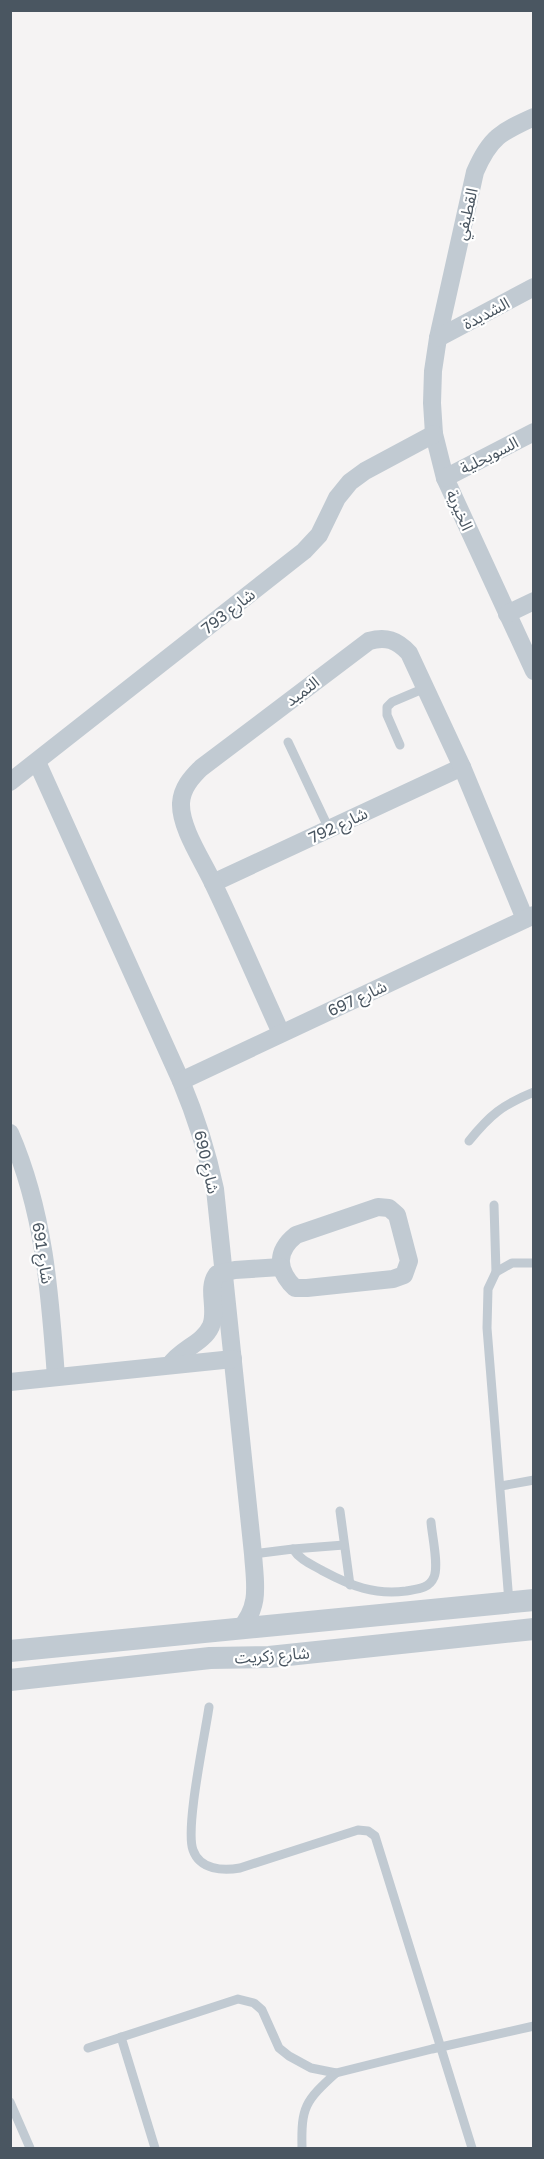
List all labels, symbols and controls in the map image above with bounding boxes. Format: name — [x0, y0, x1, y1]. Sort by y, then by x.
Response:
street label: القطيفي — [450, 186, 484, 243]
street label: الشديدة — [459, 292, 513, 334]
street label: السويحلية — [457, 432, 521, 478]
street label: الخيرية — [442, 486, 478, 534]
street label: شارع 793 — [197, 584, 261, 641]
street label: الثميد — [281, 672, 323, 710]
street label: شارع 792 — [305, 803, 372, 850]
street label: شارع 697 — [324, 976, 391, 1023]
street label: شارع 690 — [187, 1128, 224, 1196]
street label: شارع 691 — [25, 1221, 58, 1286]
street label: شارع زكريت — [234, 1642, 310, 1671]

